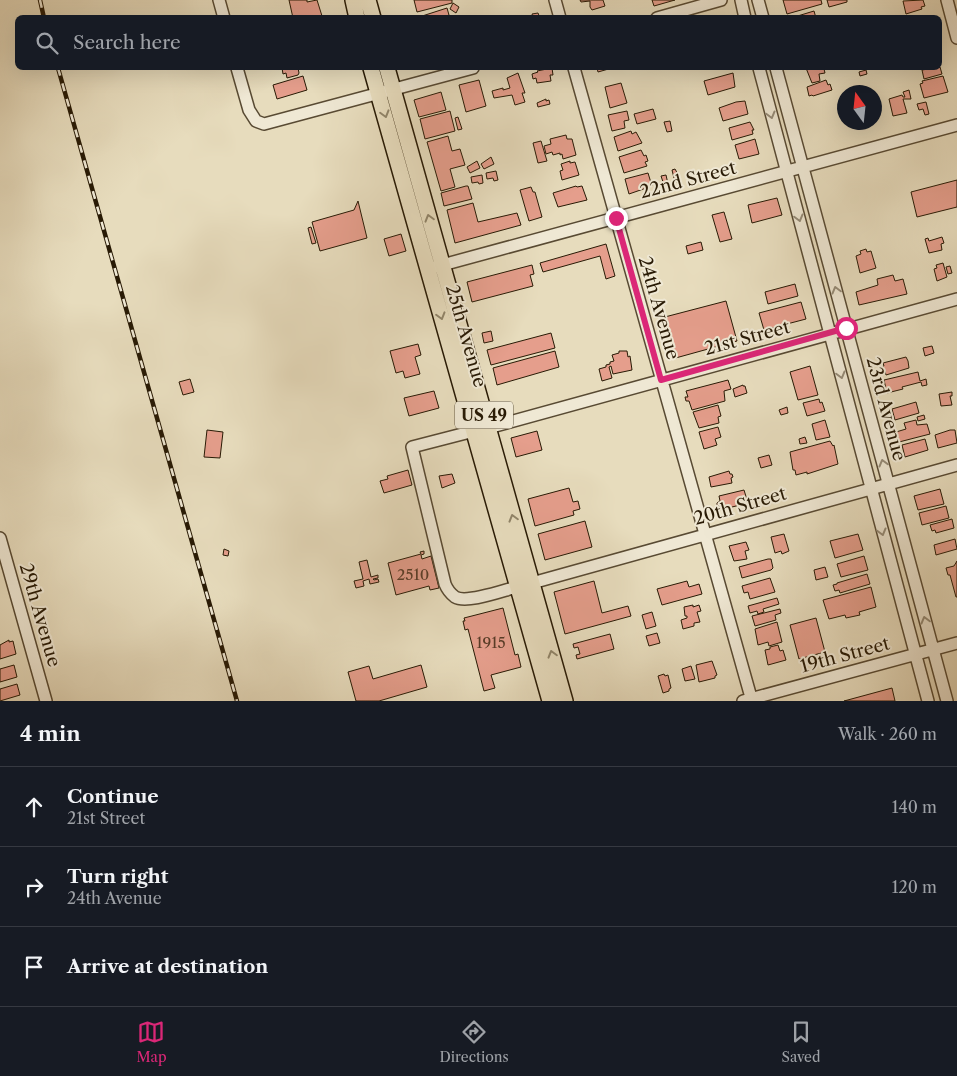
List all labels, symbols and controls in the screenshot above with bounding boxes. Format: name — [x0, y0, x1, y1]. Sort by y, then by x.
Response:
search box — [15, 15, 942, 70]
icon: search — [33, 29, 61, 57]
text: Search here — [73, 31, 181, 54]
north arrow — [837, 85, 882, 130]
one-way arrow — [379, 110, 389, 118]
one-way arrow — [765, 110, 776, 119]
street label: 22nd Street — [637, 156, 739, 203]
route end — [605, 207, 628, 230]
one-way arrow — [425, 214, 435, 222]
one-way arrow — [793, 214, 804, 223]
street label: 24th Avenue — [634, 254, 684, 362]
street label: 25th Avenue — [441, 282, 491, 390]
one-way arrow — [831, 285, 842, 294]
one-way arrow — [436, 311, 446, 319]
street label: 21st Street — [702, 316, 793, 360]
route start — [835, 317, 858, 340]
street label: 23rd Avenue — [862, 355, 910, 463]
one-way arrow — [835, 371, 846, 380]
road number: US 49 — [455, 402, 513, 428]
one-way arrow — [878, 460, 888, 468]
street label: 20th Street — [691, 482, 789, 530]
one-way arrow — [509, 514, 519, 522]
one-way arrow — [877, 528, 887, 536]
street label: 29th Avenue — [15, 561, 65, 669]
house number: 2510 — [397, 565, 429, 584]
one-way arrow — [921, 617, 931, 625]
street label: 19th Street — [798, 632, 893, 677]
house number: 1915 — [476, 633, 506, 652]
one-way arrow — [547, 650, 557, 659]
text: 4 min — [20, 721, 81, 746]
text: Walk · 260 m — [838, 724, 937, 744]
text: Continue — [67, 785, 159, 808]
icon: ahead — [20, 793, 48, 821]
text: 140 m — [892, 797, 937, 817]
text: 21st Street — [67, 808, 145, 828]
text: Turn right — [67, 865, 168, 888]
icon: right — [20, 873, 48, 901]
text: 120 m — [892, 877, 937, 897]
text: 24th Avenue — [67, 888, 162, 908]
icon: arrive — [20, 953, 48, 981]
text: Arrive at destination — [67, 955, 268, 978]
tab: Map — [136, 1018, 167, 1066]
tab: Directions — [439, 1018, 509, 1066]
tab: Saved — [782, 1018, 820, 1066]

